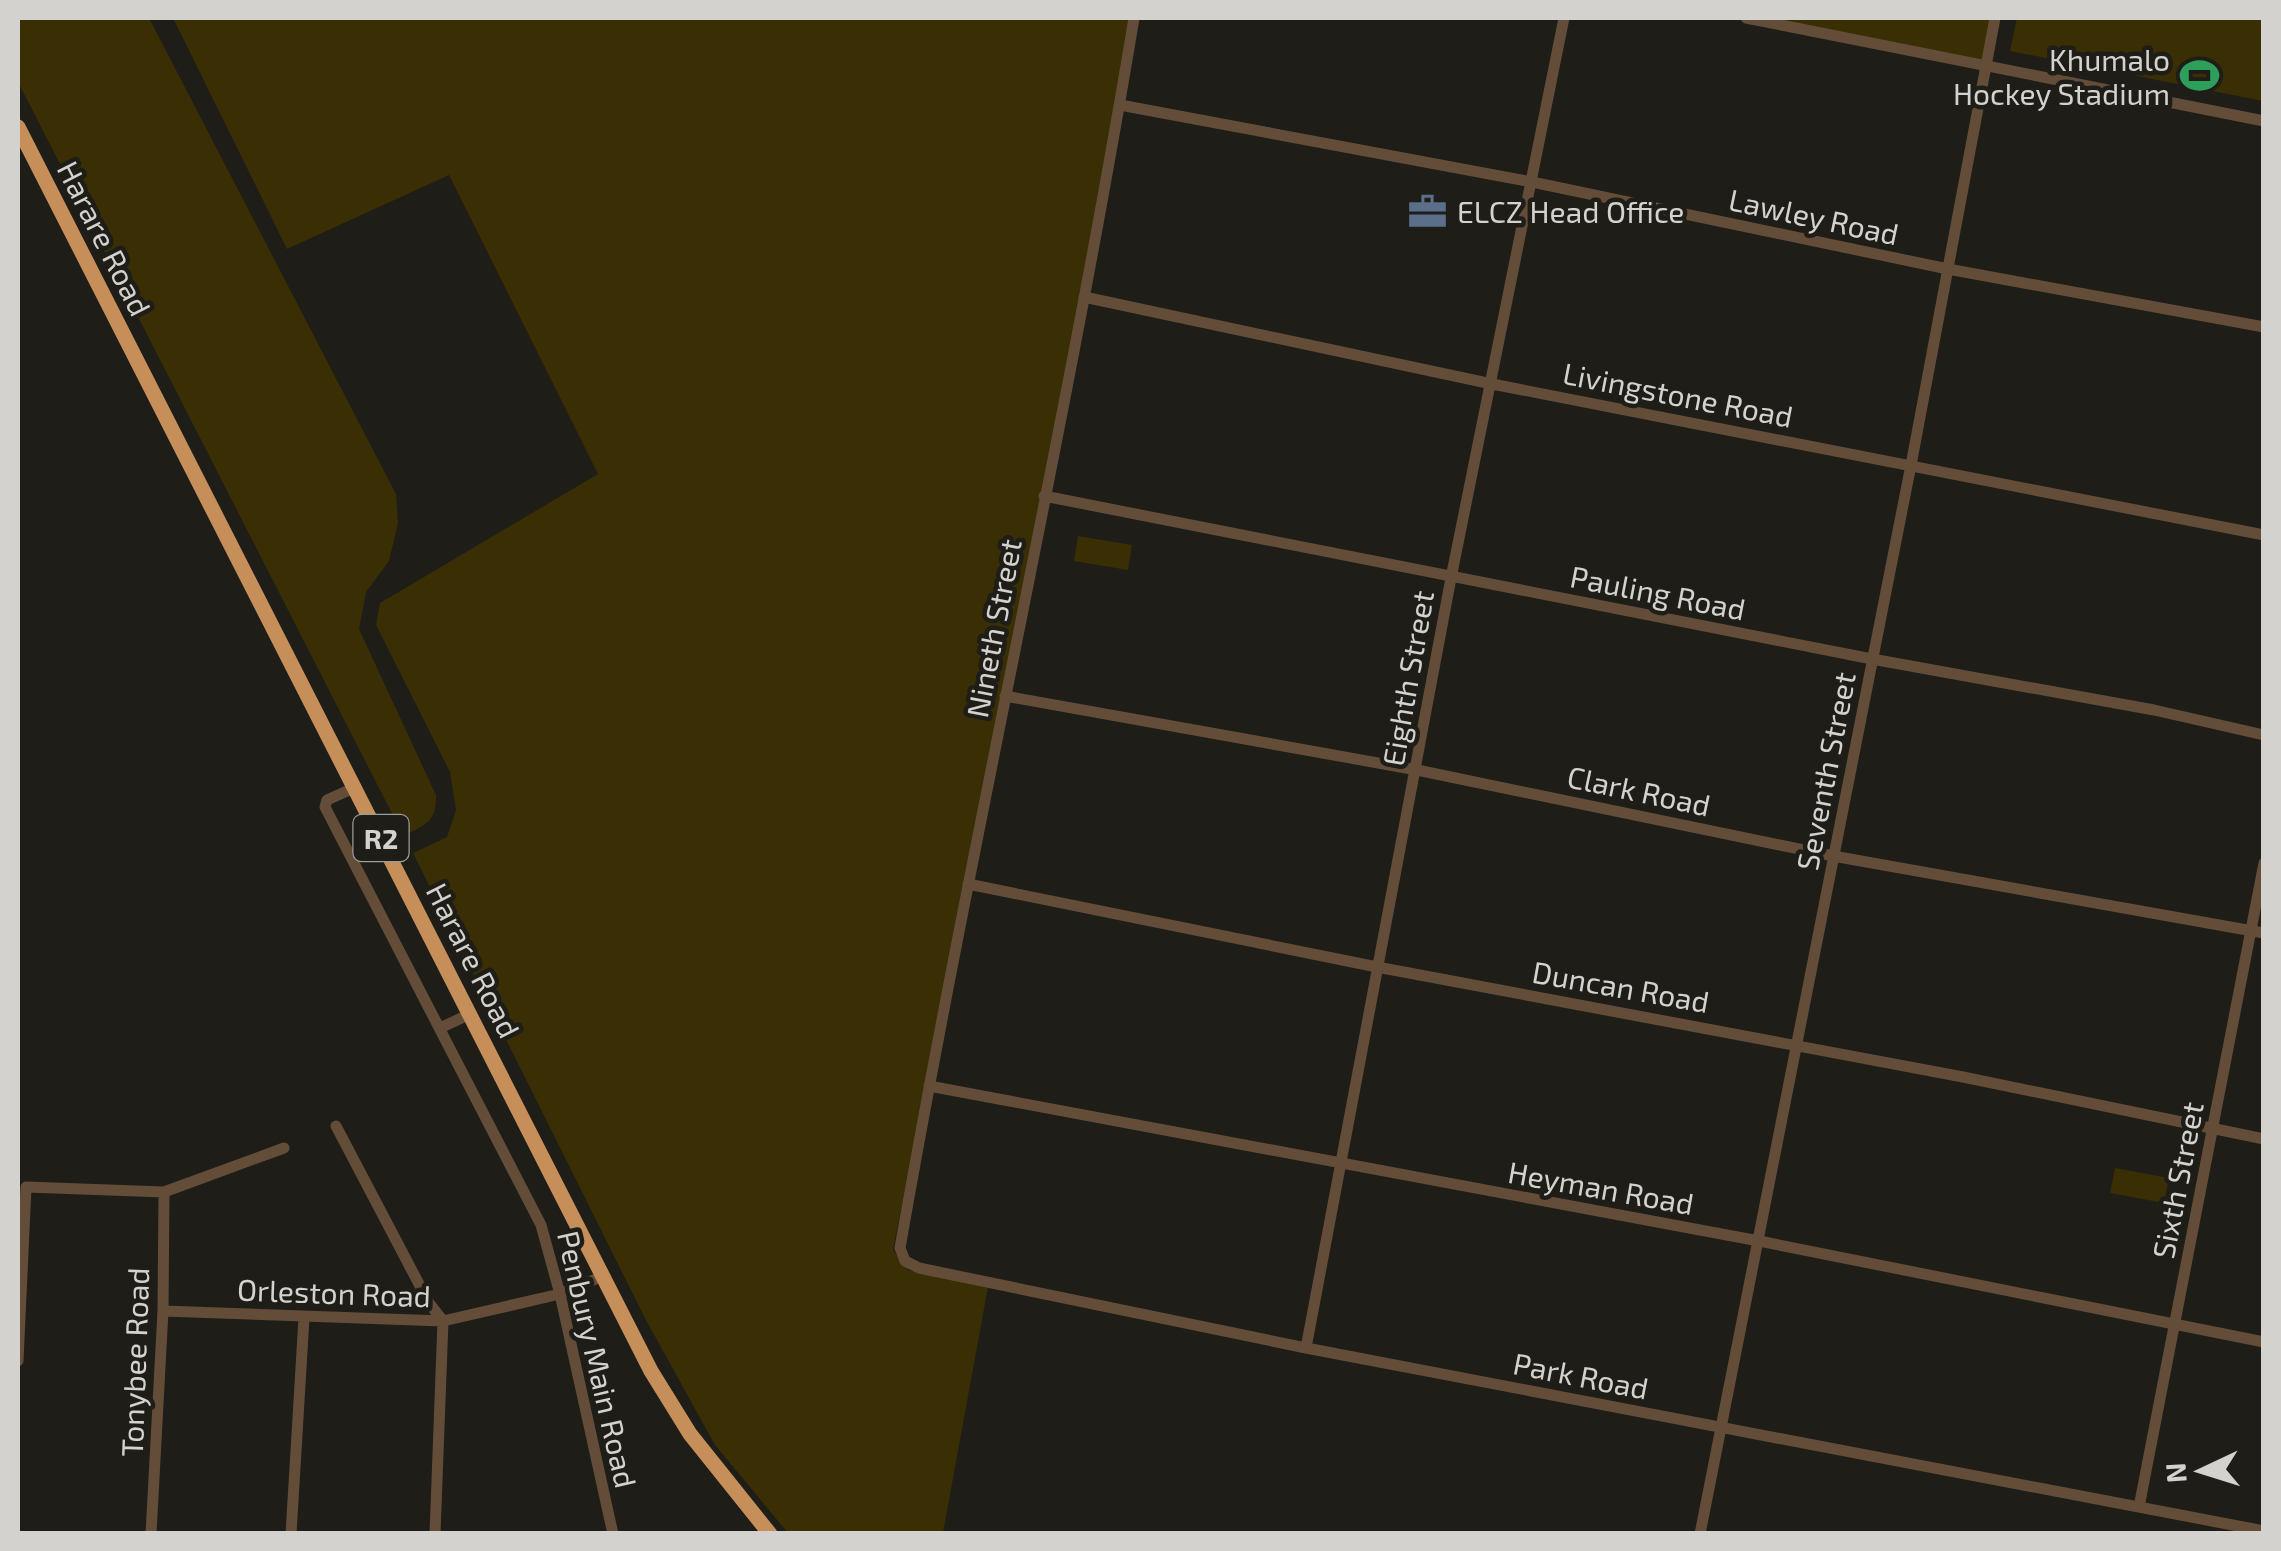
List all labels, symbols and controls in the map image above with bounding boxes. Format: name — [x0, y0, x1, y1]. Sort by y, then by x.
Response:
place label: Khumalo Hockey Stadium — [1953, 41, 2170, 111]
sports icon: Khumalo Hockey Stadium — [2179, 55, 2221, 97]
street label: Harare Road — [51, 155, 159, 321]
street label: Lawley Road — [1726, 180, 1902, 252]
office icon: ELCZ Head Office — [1406, 190, 1448, 232]
place label: ELCZ Head Office — [1457, 193, 1684, 229]
street label: Livingstone Road — [1560, 354, 1796, 434]
street label: Nineth Street — [958, 536, 1028, 720]
street label: Pauling Road — [1567, 557, 1749, 627]
street label: Eighth Street — [1374, 588, 1440, 768]
street label: Seventh Street — [1788, 669, 1862, 873]
street label: Clark Road — [1564, 757, 1714, 823]
road number: R2 — [354, 815, 408, 861]
street label: Harare Road — [420, 877, 528, 1043]
street label: Duncan Road — [1530, 953, 1712, 1019]
street label: Sixth Street — [2144, 1099, 2210, 1261]
street label: Heyman Road — [1505, 1153, 1697, 1221]
street label: Penbury Main Road — [551, 1227, 645, 1491]
street label: Tonybee Road — [113, 1267, 155, 1457]
street label: Orleston Road — [236, 1271, 432, 1313]
street label: Park Road — [1510, 1344, 1652, 1406]
north arrow — [2151, 1421, 2251, 1521]
text: N — [2157, 1462, 2193, 1484]

